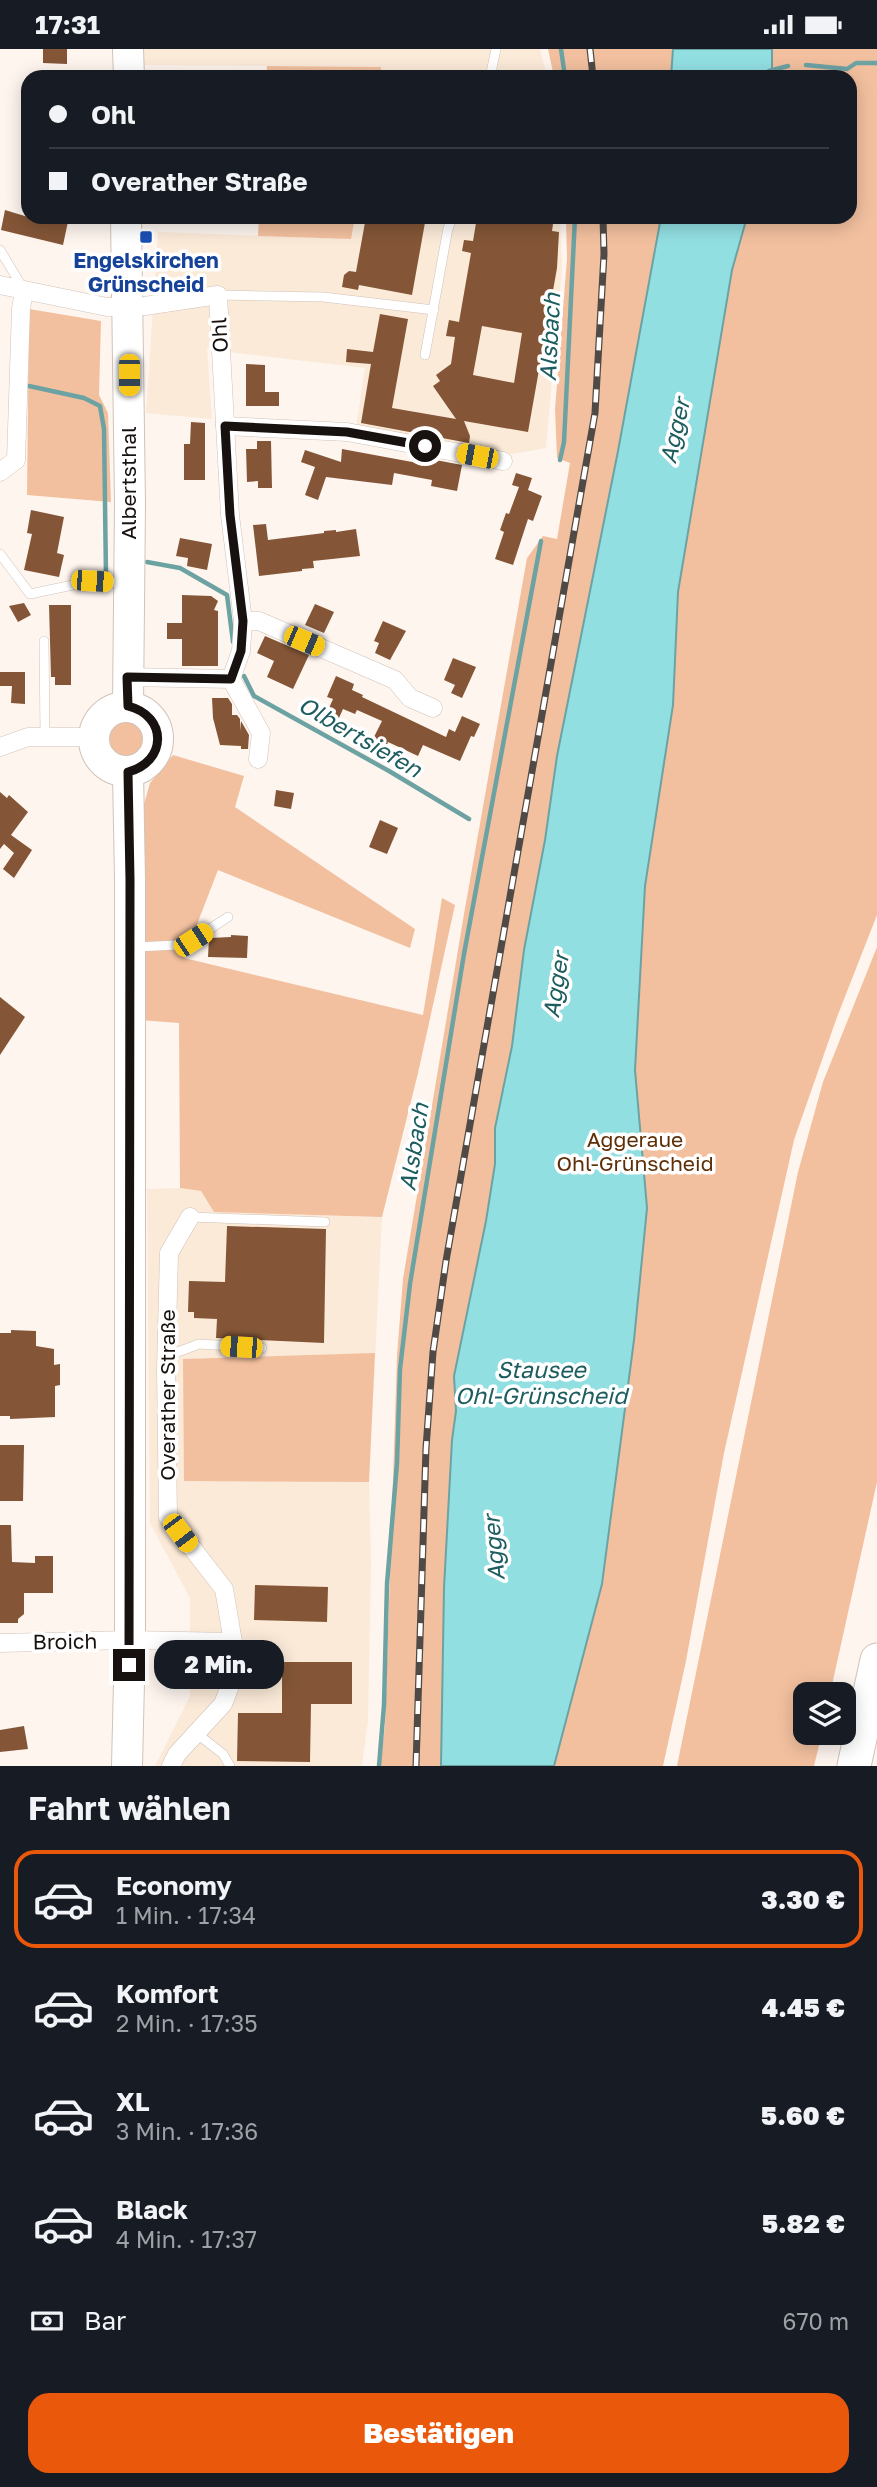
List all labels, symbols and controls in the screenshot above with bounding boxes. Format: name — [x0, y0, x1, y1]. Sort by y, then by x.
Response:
text: 17:31 — [35, 9, 100, 40]
text: Ohl — [91, 99, 135, 130]
text: Overather Straße — [91, 166, 308, 197]
marker: Engelskirchen Grünscheid — [138, 229, 154, 245]
place label: Engelskirchen Grünscheid — [73, 247, 219, 297]
water label: Alsbach — [533, 291, 565, 382]
street label: Ohl — [205, 317, 233, 353]
car — [119, 354, 140, 396]
water label: Agger — [653, 393, 696, 466]
street label: Albertsthal — [115, 426, 141, 540]
route start — [409, 430, 441, 462]
car — [455, 442, 500, 470]
car — [71, 569, 114, 593]
car — [281, 623, 328, 659]
water label: Olbertsiefen — [294, 690, 428, 783]
car — [170, 920, 217, 960]
water label: Agger — [536, 947, 574, 1020]
water label: Alsbach — [392, 1100, 434, 1193]
park label: Aggeraue Ohl-Grünscheid — [556, 1126, 714, 1176]
street label: Overather Straße — [154, 1309, 180, 1481]
car — [220, 1335, 263, 1359]
water label: Stausee Ohl-Grünscheid — [455, 1355, 630, 1409]
car — [159, 1510, 202, 1556]
water label: Agger — [476, 1511, 510, 1582]
street label: Broich — [32, 1627, 98, 1655]
callout: 2 Min. — [154, 1641, 283, 1689]
route end — [113, 1649, 145, 1681]
text: 2 Min. — [185, 1650, 253, 1678]
map controls — [793, 1682, 856, 1745]
button: layers — [793, 1682, 856, 1745]
text: Fahrt wählen — [28, 1789, 231, 1827]
icon: car — [32, 1868, 95, 1931]
text: Economy — [116, 1870, 232, 1901]
text: 3.30 € — [761, 1884, 845, 1915]
text: 1 Min. · 17:34 — [116, 1901, 256, 1929]
icon: car — [32, 1976, 95, 2039]
text: Komfort — [116, 1978, 219, 2009]
text: 4.45 € — [762, 1992, 845, 2023]
text: 2 Min. · 17:35 — [116, 2009, 258, 2037]
icon: car — [32, 2084, 95, 2147]
text: XL — [116, 2086, 150, 2117]
text: 5.60 € — [761, 2100, 845, 2131]
text: 3 Min. · 17:36 — [116, 2117, 258, 2145]
icon: car — [32, 2192, 95, 2255]
text: Black — [116, 2194, 188, 2225]
text: 5.82 € — [762, 2208, 845, 2239]
text: 4 Min. · 17:37 — [116, 2225, 257, 2253]
icon: cash — [28, 2302, 66, 2340]
text: Bar — [84, 2305, 126, 2336]
text: 670 m — [783, 2307, 849, 2335]
button: Bestätigen — [28, 2393, 849, 2473]

